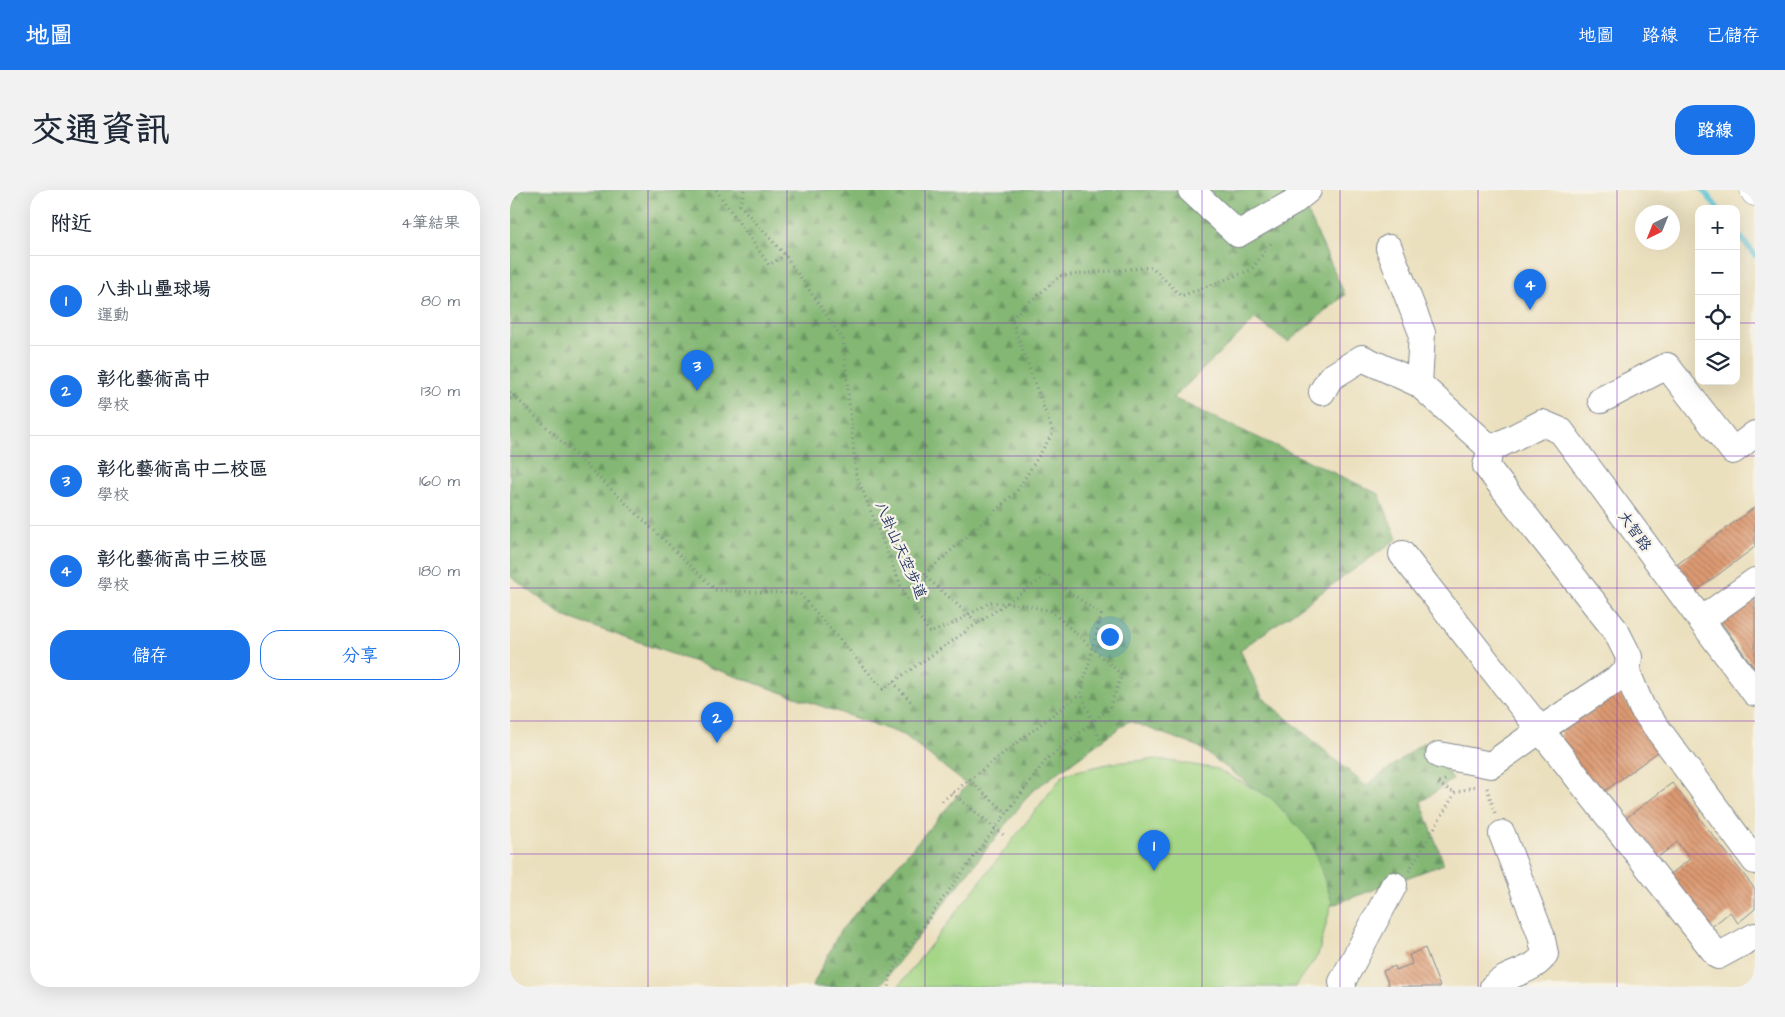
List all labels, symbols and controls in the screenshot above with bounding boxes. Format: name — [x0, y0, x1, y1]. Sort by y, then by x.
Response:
text: 地圖 — [25, 19, 73, 53]
text: 地圖 — [1578, 23, 1614, 48]
text: 路線 — [1642, 23, 1678, 48]
text: 已儲存 — [1706, 23, 1760, 48]
button: 路線 — [1675, 105, 1755, 155]
text: 交通資訊 — [30, 106, 170, 155]
north arrow — [1635, 205, 1680, 250]
map controls — [1695, 205, 1740, 385]
button: + — [1695, 205, 1740, 250]
text: 附近 — [50, 209, 92, 238]
text: 4筆結果 — [401, 212, 460, 234]
button: − — [1695, 250, 1740, 295]
pin: 4 — [1514, 269, 1546, 310]
text: 八卦山壘球場 — [97, 276, 211, 303]
text: 1 — [65, 290, 67, 312]
text: 80 m — [421, 290, 460, 312]
button: locate — [1695, 295, 1740, 340]
text: 運動 — [97, 304, 129, 326]
button: layers — [1695, 340, 1740, 385]
pin: 3 — [681, 350, 713, 391]
text: 彰化藝術高中 — [97, 366, 211, 393]
text: 2 — [61, 380, 71, 402]
text: 130 m — [421, 380, 460, 402]
text: 學校 — [97, 394, 129, 416]
text: 彰化藝術高中二校區 — [97, 456, 268, 483]
text: 3 — [62, 470, 70, 492]
text: 160 m — [419, 470, 460, 492]
text: 學校 — [97, 484, 129, 506]
street label: 八卦山天空步道 — [870, 498, 931, 602]
street label: 大智路 — [1613, 507, 1656, 556]
text: 彰化藝術高中三校區 — [97, 546, 268, 573]
text: 4 — [61, 560, 71, 582]
text: 180 m — [419, 560, 460, 582]
text: 學校 — [97, 574, 129, 596]
your location — [1097, 624, 1123, 650]
button: 儲存 — [50, 630, 250, 680]
button: 分享 — [260, 630, 460, 680]
pin: 2 — [701, 702, 733, 743]
pin: 1 — [1138, 830, 1170, 871]

